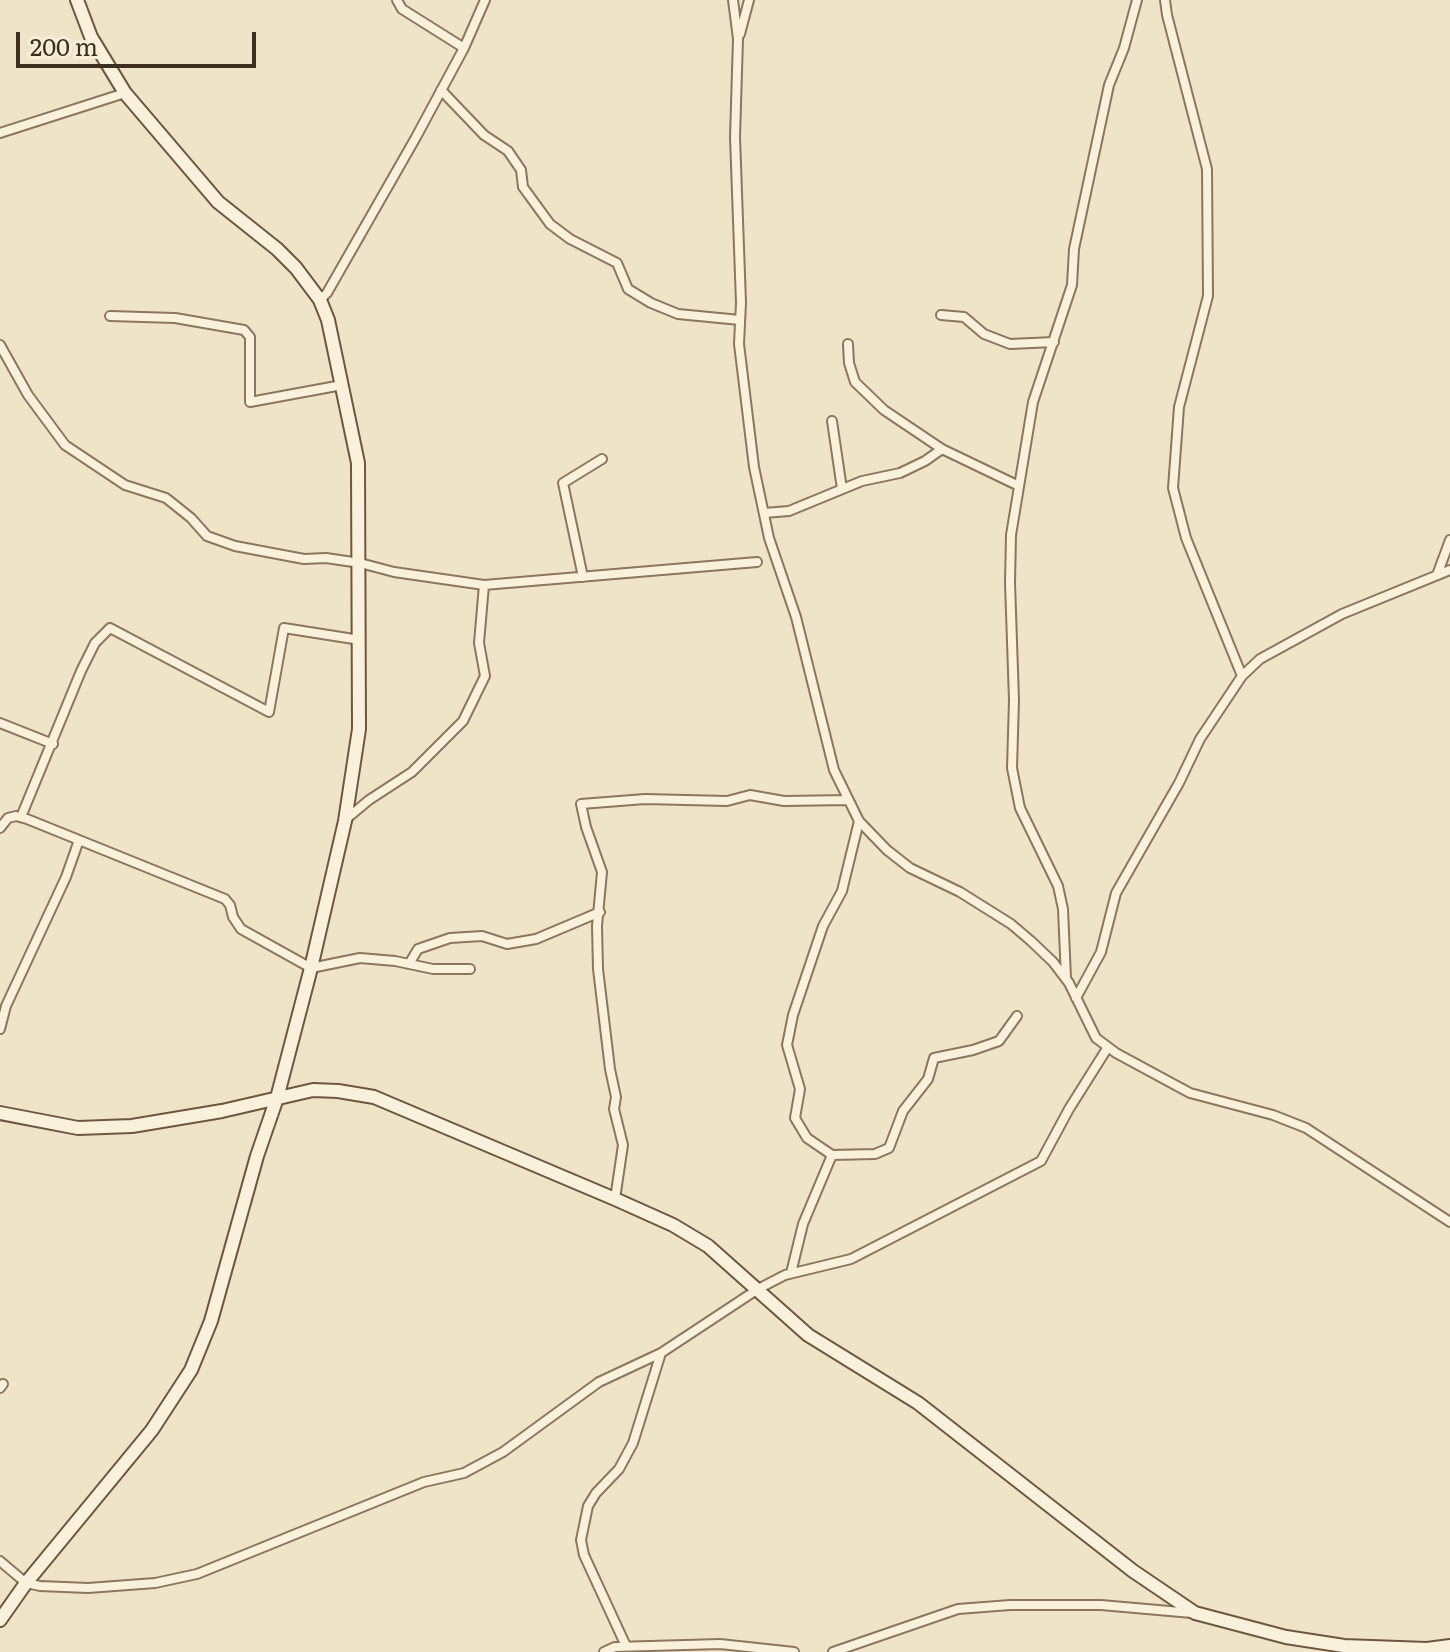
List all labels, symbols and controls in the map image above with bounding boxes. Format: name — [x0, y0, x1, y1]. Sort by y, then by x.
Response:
scale bar — [20, 16, 260, 66]
text: 200 m — [30, 28, 98, 63]

